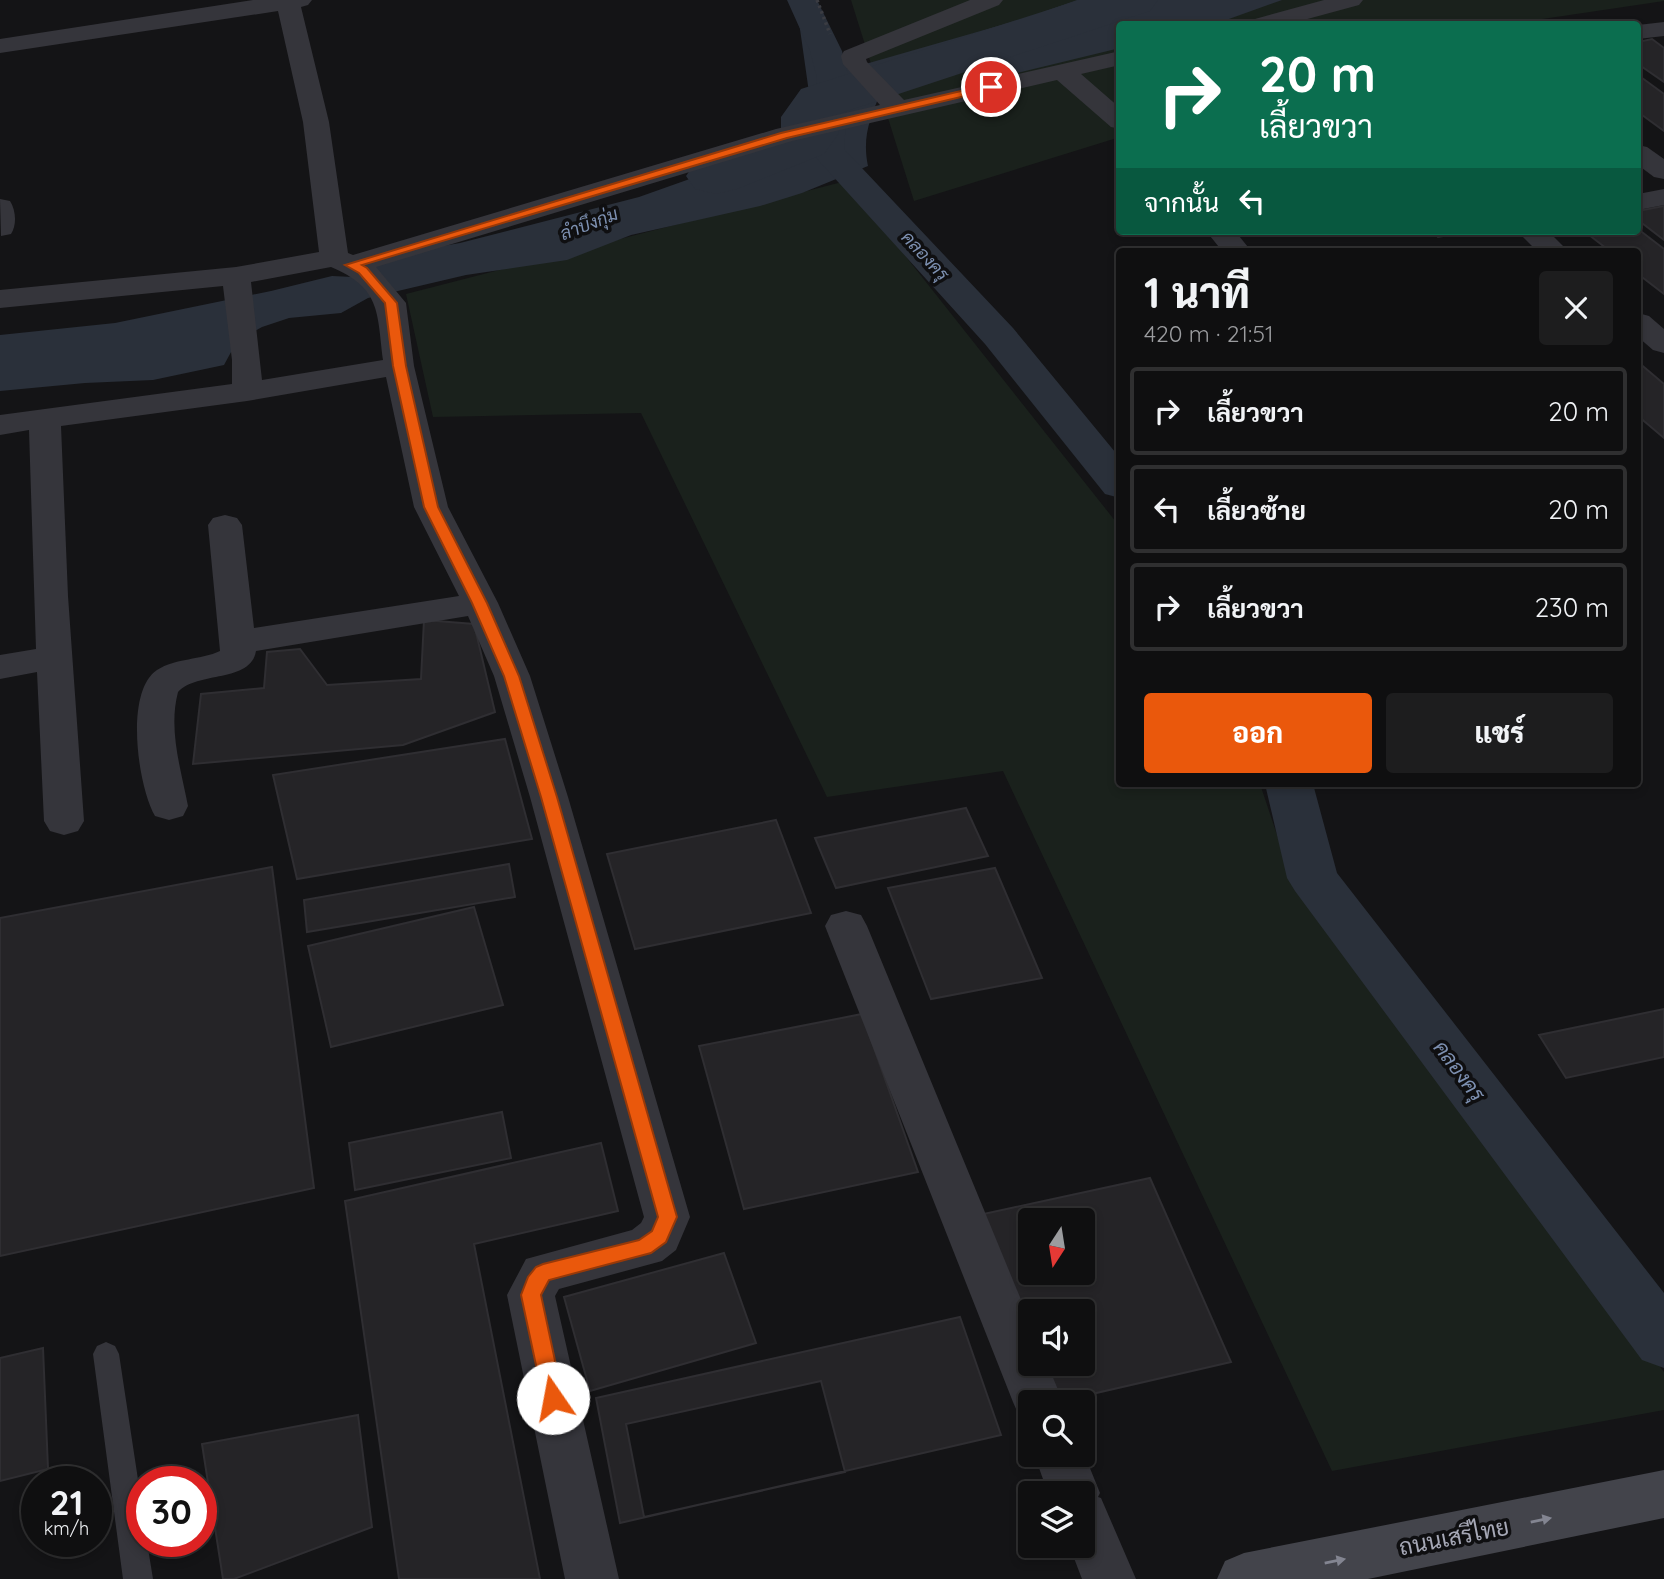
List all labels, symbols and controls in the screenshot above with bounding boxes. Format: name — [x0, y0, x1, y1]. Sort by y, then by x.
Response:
text: 20 m — [1259, 43, 1376, 104]
icon: right — [1144, 49, 1235, 140]
pin — [961, 57, 1021, 117]
icon: arrive — [972, 68, 1010, 106]
text: เลี้ยวขวา — [1259, 106, 1373, 146]
icon: left — [1233, 182, 1271, 220]
text: จากนั้น — [1144, 186, 1219, 219]
water label: ลำบึงกุ่ม — [557, 202, 621, 246]
water label: คลองครุ — [896, 226, 955, 287]
text: 1 นาที — [1144, 266, 1250, 319]
button: close — [1539, 271, 1613, 345]
text: 420 m · 21:51 — [1144, 319, 1273, 348]
icon: right — [1148, 392, 1186, 430]
text: 20 m — [1548, 395, 1609, 428]
text: เลี้ยวขวา — [1207, 396, 1304, 429]
icon: left — [1148, 490, 1186, 528]
text: 20 m — [1548, 493, 1609, 526]
text: เลี้ยวซ้าย — [1207, 494, 1306, 527]
icon: right — [1148, 588, 1186, 626]
text: 230 m — [1535, 591, 1609, 624]
text: เลี้ยวขวา — [1207, 592, 1304, 625]
button: ออก — [1144, 693, 1372, 773]
button: แชร์ — [1386, 693, 1613, 773]
water label: คลองครุ — [1427, 1035, 1492, 1108]
north arrow — [1018, 1208, 1096, 1284]
map controls — [1018, 1208, 1095, 1558]
button: sound — [1018, 1299, 1095, 1376]
position arrow — [516, 1361, 590, 1435]
button: search — [1018, 1390, 1095, 1467]
speed limit sign: 30 — [126, 1466, 217, 1557]
text: 21 — [50, 1480, 83, 1524]
button: layers — [1018, 1481, 1095, 1558]
street label: ถนนเสรีไทย — [1396, 1511, 1511, 1561]
one-way arrow — [1530, 1514, 1552, 1525]
text: km/h — [44, 1517, 89, 1540]
one-way arrow — [1324, 1555, 1346, 1566]

